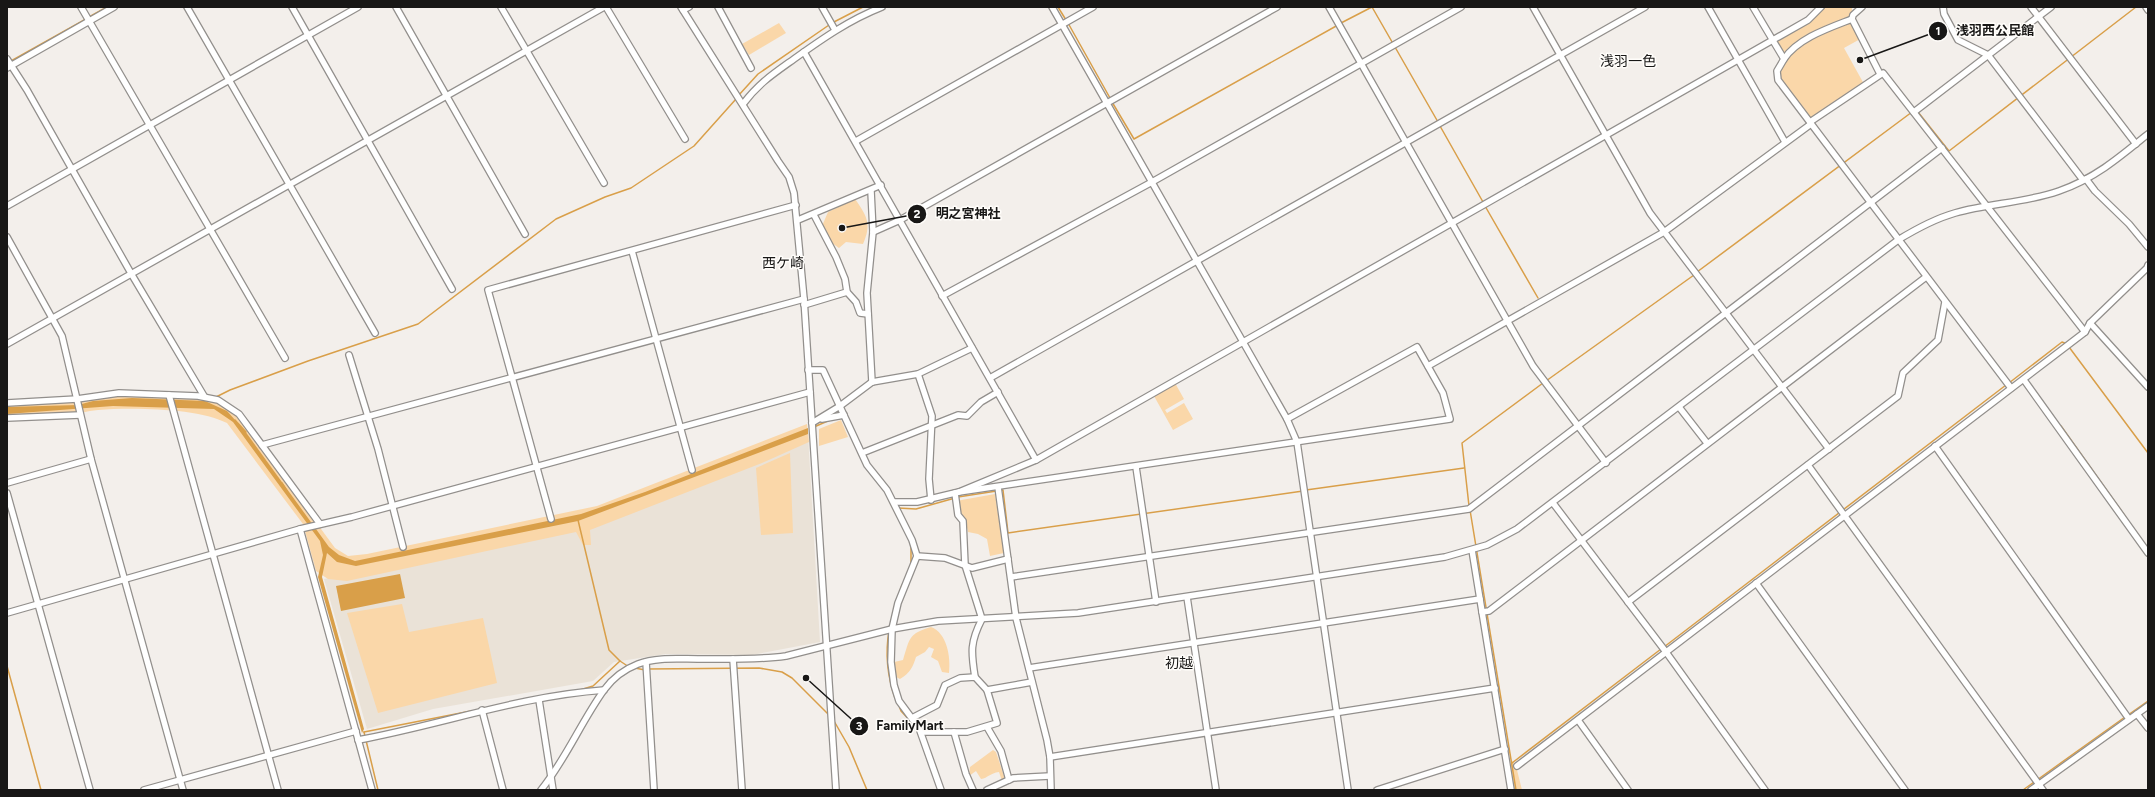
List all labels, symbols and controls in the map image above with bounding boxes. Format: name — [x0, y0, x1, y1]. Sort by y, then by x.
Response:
callout: 浅羽西公民館 — [1928, 18, 2042, 43]
text: 浅羽西公民館 — [1956, 23, 2034, 38]
text: 1 — [1935, 24, 1941, 38]
district label: 浅羽一色 — [1600, 53, 1656, 70]
callout: 明之宮神社 — [907, 201, 1008, 226]
text: 明之宮神社 — [935, 206, 1001, 221]
text: 2 — [914, 207, 921, 221]
district label: 西ケ崎 — [762, 255, 804, 272]
district label: 初越 — [1165, 655, 1193, 672]
callout: FamilyMart — [849, 713, 952, 738]
text: FamilyMart — [876, 718, 944, 733]
text: 3 — [856, 719, 863, 733]

